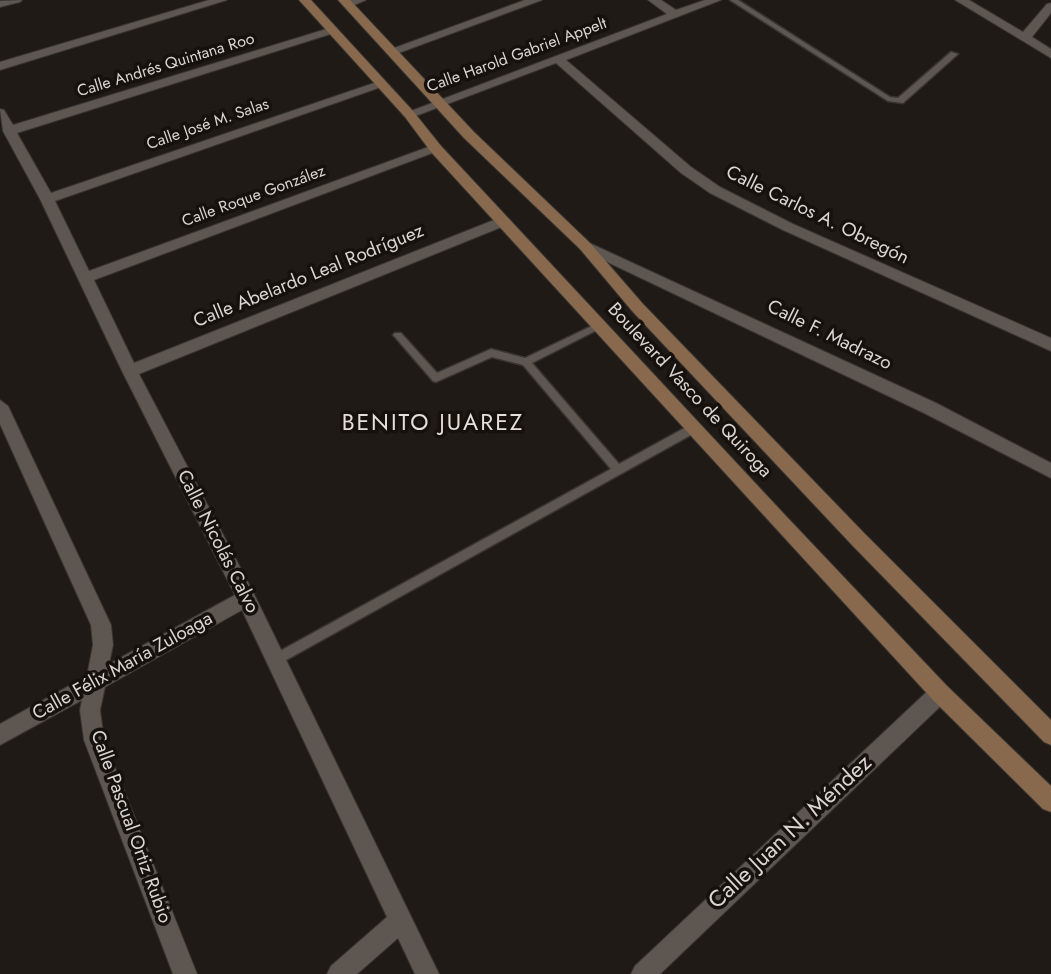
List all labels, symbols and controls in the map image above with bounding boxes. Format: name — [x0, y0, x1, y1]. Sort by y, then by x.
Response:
street label: Calle Harold Gabriel Appelt — [424, 15, 610, 97]
street label: Calle Andrés Quintana Roo — [75, 30, 257, 102]
street label: Calle José M. Salas — [144, 95, 272, 155]
street label: Calle Roque González — [180, 162, 328, 232]
street label: Calle Carlos A. Obregón — [722, 162, 912, 270]
street label: Calle Abelardo Leal Rodríguez — [191, 220, 427, 334]
street label: Calle F. Madrazo — [763, 296, 895, 376]
street label: Boulevard Vasco de Quiroga — [602, 299, 776, 483]
district label: BENITO JUAREZ — [343, 410, 523, 438]
street label: Calle Nicolás Calvo — [171, 467, 263, 617]
street label: Calle Félix María Zuloaga — [29, 608, 217, 726]
street label: Calle Pascual Ortiz Rubio — [84, 727, 176, 927]
street label: Calle Juan N. Méndez — [704, 750, 878, 916]

